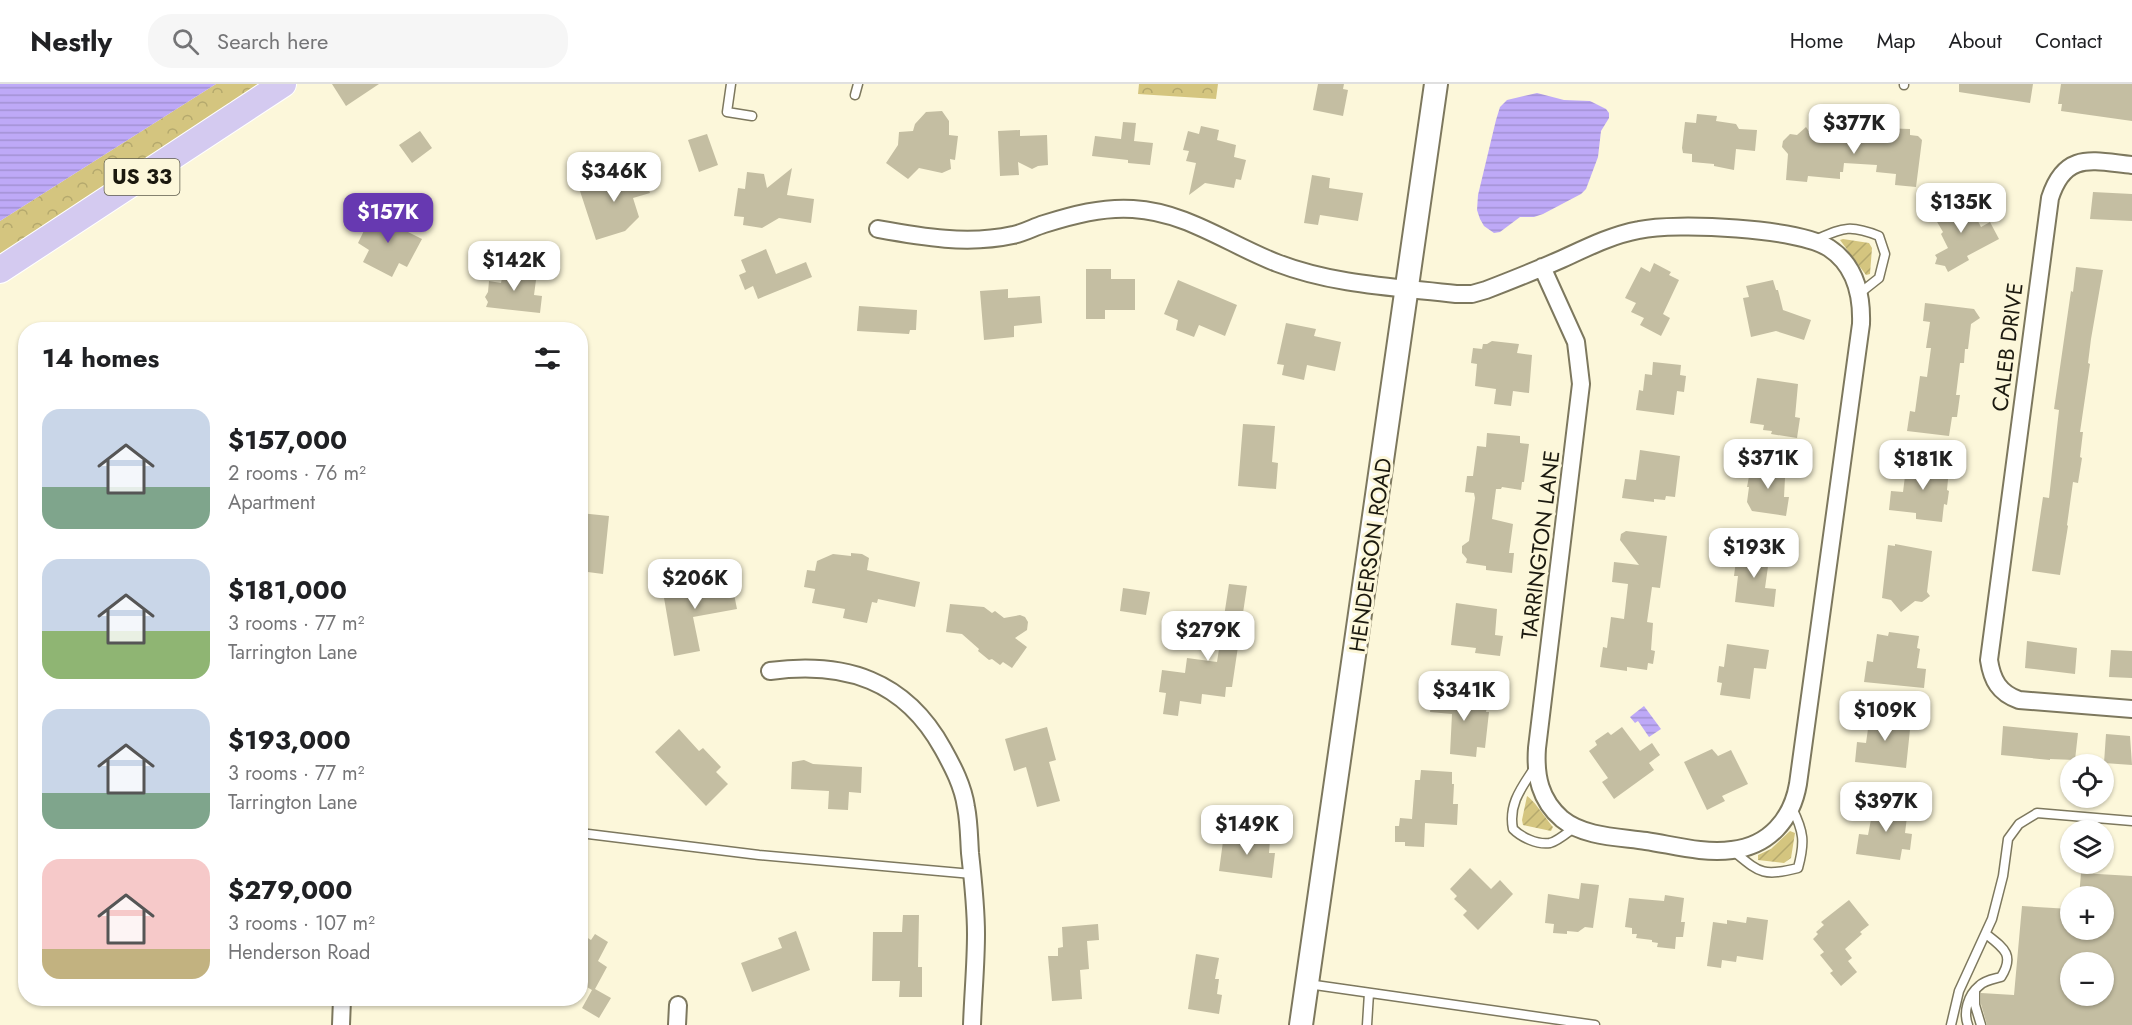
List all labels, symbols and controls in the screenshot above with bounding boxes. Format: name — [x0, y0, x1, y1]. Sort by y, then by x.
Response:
search box — [148, 14, 568, 68]
text: Nestly — [30, 21, 112, 62]
icon: search — [169, 25, 202, 58]
text: Search here — [217, 25, 328, 57]
text: Home — [1790, 26, 1843, 56]
text: Map — [1876, 26, 1916, 56]
text: About — [1949, 26, 2002, 56]
text: Contact — [2035, 26, 2102, 56]
pin: $377K — [1812, 104, 1896, 155]
text: $377K — [1823, 109, 1885, 138]
pin: $346K — [572, 152, 656, 203]
text: $346K — [581, 157, 647, 186]
road number: US 33 — [104, 159, 180, 195]
pin: $135K — [1919, 183, 2003, 234]
text: $135K — [1930, 188, 1992, 217]
pin: $157K — [346, 193, 430, 244]
text: $157K — [357, 198, 419, 227]
pin: $142K — [472, 241, 556, 292]
text: $142K — [482, 246, 546, 275]
street label: CALEB DRIVE — [1983, 281, 2031, 413]
text: 14 homes — [42, 339, 159, 377]
icon: filters — [531, 342, 564, 375]
text: $157,000 — [228, 421, 347, 459]
icon: home — [90, 433, 162, 505]
pin: $371K — [1726, 439, 1810, 490]
pin: $181K — [1881, 440, 1965, 491]
text: $371K — [1738, 444, 1798, 473]
text: $181K — [1893, 445, 1953, 474]
street label: TARRINGTON LANE — [1513, 449, 1567, 641]
street label: HENDERSON ROAD — [1341, 456, 1399, 654]
text: 2 rooms · 76 m² — [228, 459, 366, 488]
text: Apartment — [228, 488, 315, 517]
pin: $193K — [1712, 528, 1796, 579]
text: $193K — [1723, 533, 1785, 562]
pin: $206K — [653, 559, 737, 610]
text: $206K — [662, 564, 728, 593]
text: $181,000 — [228, 571, 347, 609]
icon: home — [90, 583, 162, 655]
text: 3 rooms · 77 m² — [228, 609, 365, 638]
pin: $279K — [1166, 611, 1250, 662]
text: $279K — [1176, 616, 1240, 645]
text: Tarrington Lane — [228, 638, 357, 667]
pin: $341K — [1422, 671, 1506, 722]
text: $341K — [1433, 676, 1495, 705]
pin: $109K — [1843, 691, 1927, 742]
text: $109K — [1853, 696, 1917, 725]
text: $193,000 — [228, 721, 351, 759]
icon: home — [90, 733, 162, 805]
map controls — [2060, 754, 2114, 1006]
button: locate — [2060, 754, 2114, 808]
text: 3 rooms · 77 m² — [228, 759, 365, 788]
pin: $397K — [1844, 782, 1928, 833]
text: $397K — [1854, 787, 1918, 816]
text: Tarrington Lane — [228, 788, 357, 817]
pin: $149K — [1205, 805, 1289, 856]
text: $149K — [1215, 810, 1279, 839]
button: layers — [2060, 820, 2114, 874]
text: $279,000 — [228, 871, 353, 909]
icon: home — [90, 883, 162, 955]
button: + — [2060, 886, 2114, 940]
text: 3 rooms · 107 m² — [228, 909, 375, 938]
text: Henderson Road — [228, 938, 370, 967]
button: − — [2060, 952, 2114, 1006]

